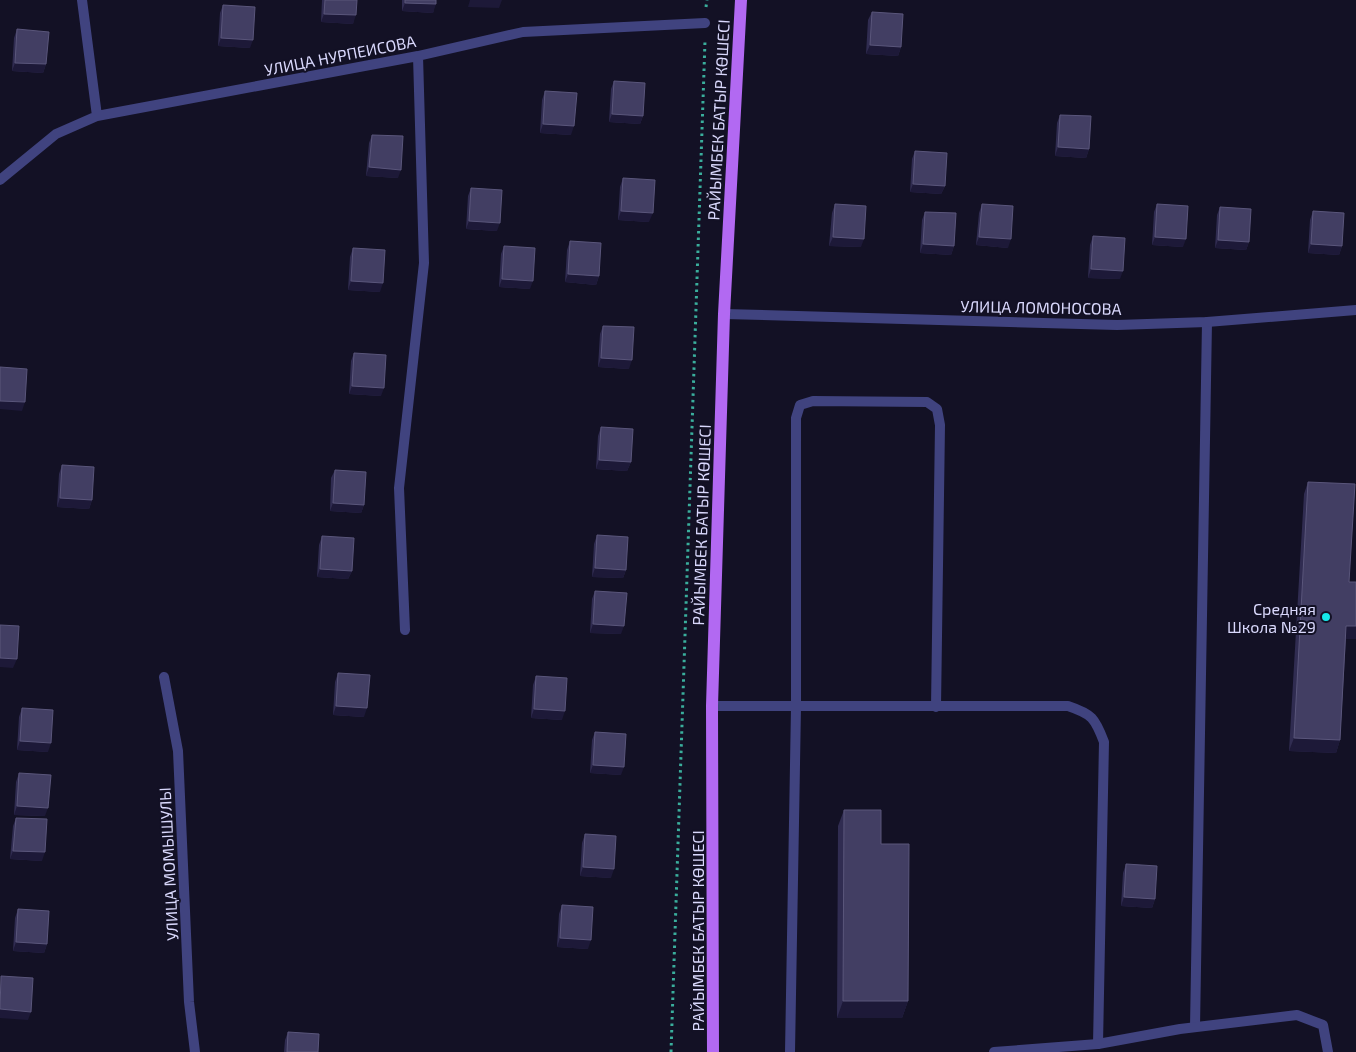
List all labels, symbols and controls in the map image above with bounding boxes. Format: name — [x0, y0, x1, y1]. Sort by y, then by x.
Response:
street label: РАЙЫМБЕК БАТЫР КӨШЕСІ — [703, 19, 733, 221]
street label: УЛИЦА НУРПЕИСОВА — [263, 31, 417, 79]
street label: УЛИЦА ЛОМОНОСОВА — [960, 296, 1122, 318]
street label: РАЙЫМБЕК БАТЫР КӨШЕСІ — [688, 424, 714, 626]
place label: Средняя Школа №29 — [1227, 599, 1316, 636]
marker: Средняя Школа №29 — [1320, 611, 1332, 623]
street label: УЛИЦА МОМЫШУЛЫ — [154, 787, 182, 941]
street label: РАЙЫМБЕК БАТЫР КӨШЕСІ — [688, 830, 707, 1032]

